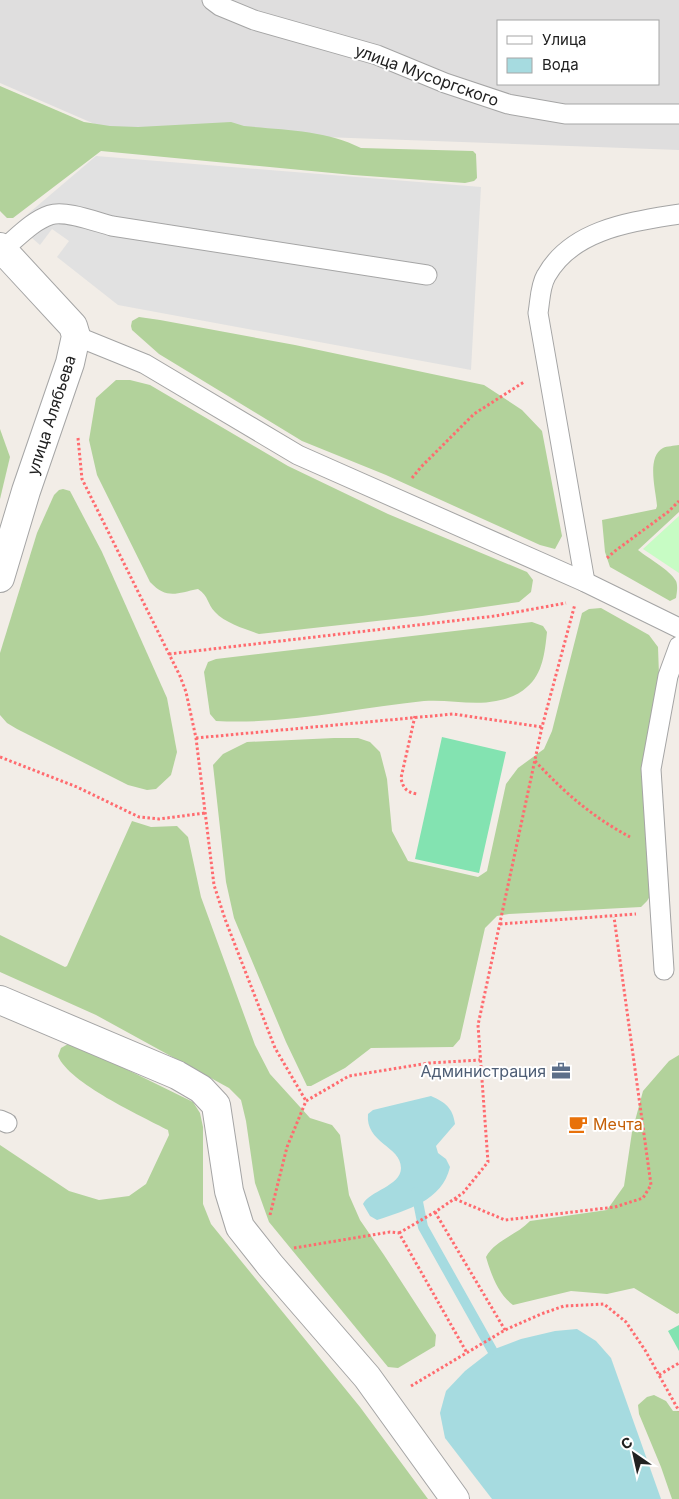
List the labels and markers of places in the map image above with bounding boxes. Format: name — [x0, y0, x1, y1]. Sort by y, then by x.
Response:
office icon: Администрация — [550, 1060, 572, 1082]
place label: Администрация — [421, 1061, 546, 1081]
cafe icon: Мечта — [567, 1113, 589, 1135]
place label: Мечта — [593, 1114, 643, 1134]

